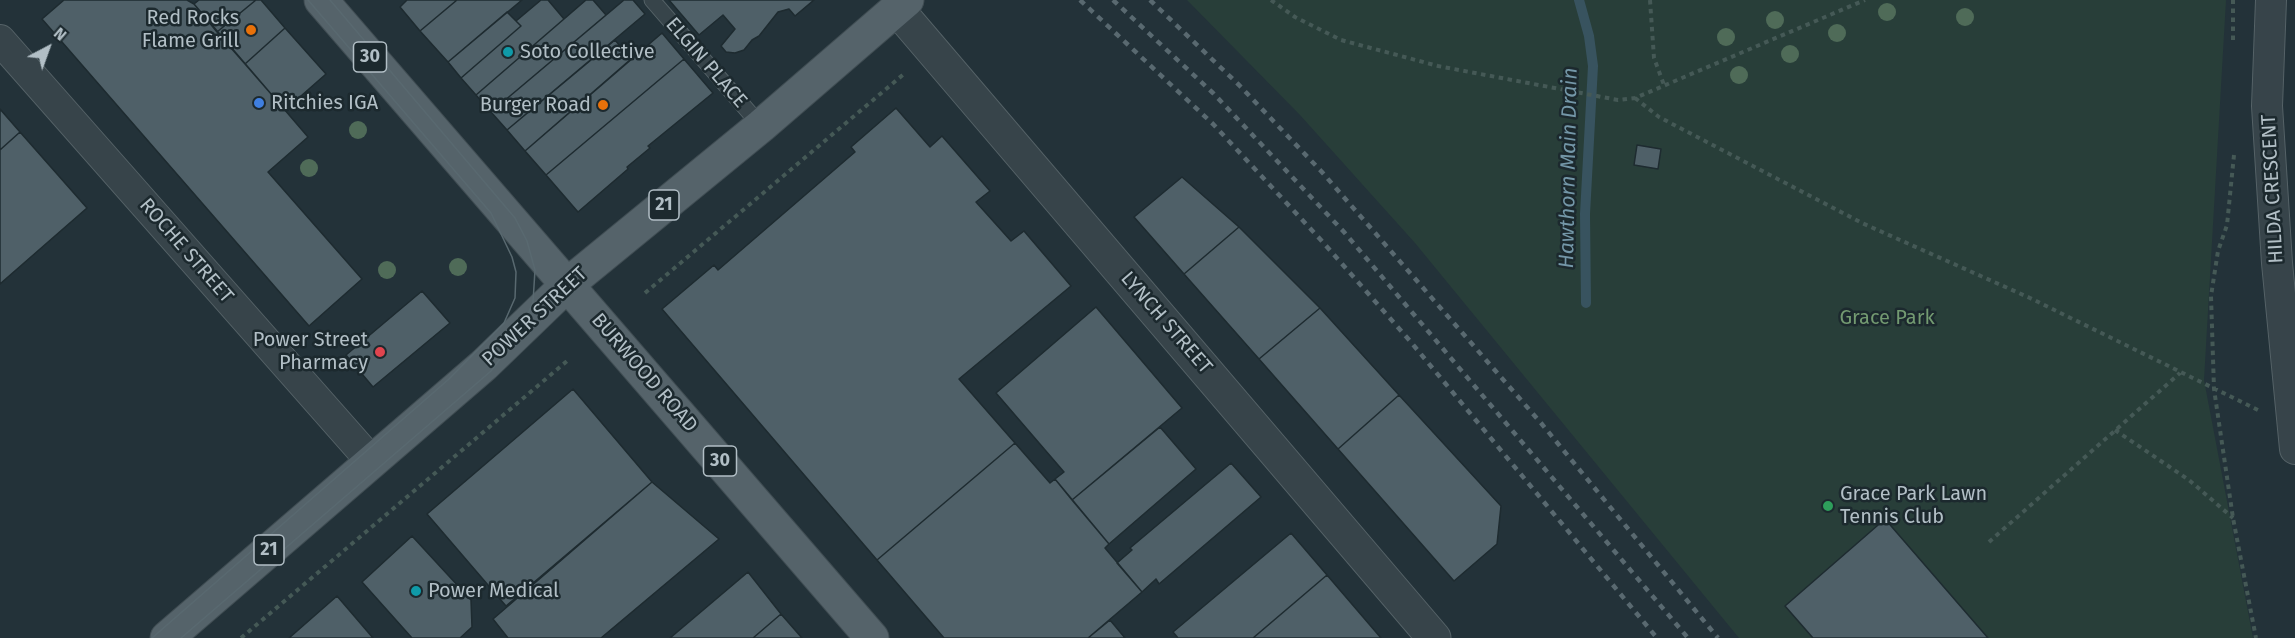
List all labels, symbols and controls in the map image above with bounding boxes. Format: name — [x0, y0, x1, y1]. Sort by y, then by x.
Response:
place label: Red Rocks Flame Grill — [142, 6, 239, 53]
street label: ELGIN PLACE — [660, 13, 752, 113]
north arrow — [18, 18, 78, 78]
text: N — [50, 23, 70, 45]
marker: Red Rocks Flame Grill — [244, 23, 258, 37]
place label: Soto Collective — [520, 40, 655, 64]
road number: 30 — [354, 42, 386, 72]
marker: Soto Collective — [501, 45, 515, 59]
water label: Hawthorn Main Drain — [1555, 67, 1583, 269]
place label: Ritchies IGA — [271, 91, 378, 115]
place label: Burger Road — [480, 93, 591, 117]
marker: Ritchies IGA — [252, 96, 266, 110]
marker: Burger Road — [596, 98, 610, 112]
street label: HILDA CRESCENT — [2257, 114, 2289, 264]
road number: 21 — [649, 190, 679, 220]
street label: ROCHE STREET — [134, 194, 238, 308]
street label: POWER STREET — [478, 262, 592, 372]
street label: LYNCH STREET — [1115, 267, 1217, 379]
park label: Grace Park — [1839, 306, 1935, 330]
street label: BURWOOD ROAD — [586, 309, 702, 437]
place label: Power Street Pharmacy — [253, 328, 368, 375]
marker: Power Street Pharmacy — [373, 345, 387, 359]
road number: 30 — [704, 446, 736, 476]
place label: Grace Park Lawn Tennis Club — [1840, 482, 1987, 529]
marker: Grace Park Lawn Tennis Club — [1821, 499, 1835, 513]
road number: 21 — [254, 535, 284, 565]
place label: Power Medical — [428, 579, 559, 603]
marker: Power Medical — [409, 584, 423, 598]

